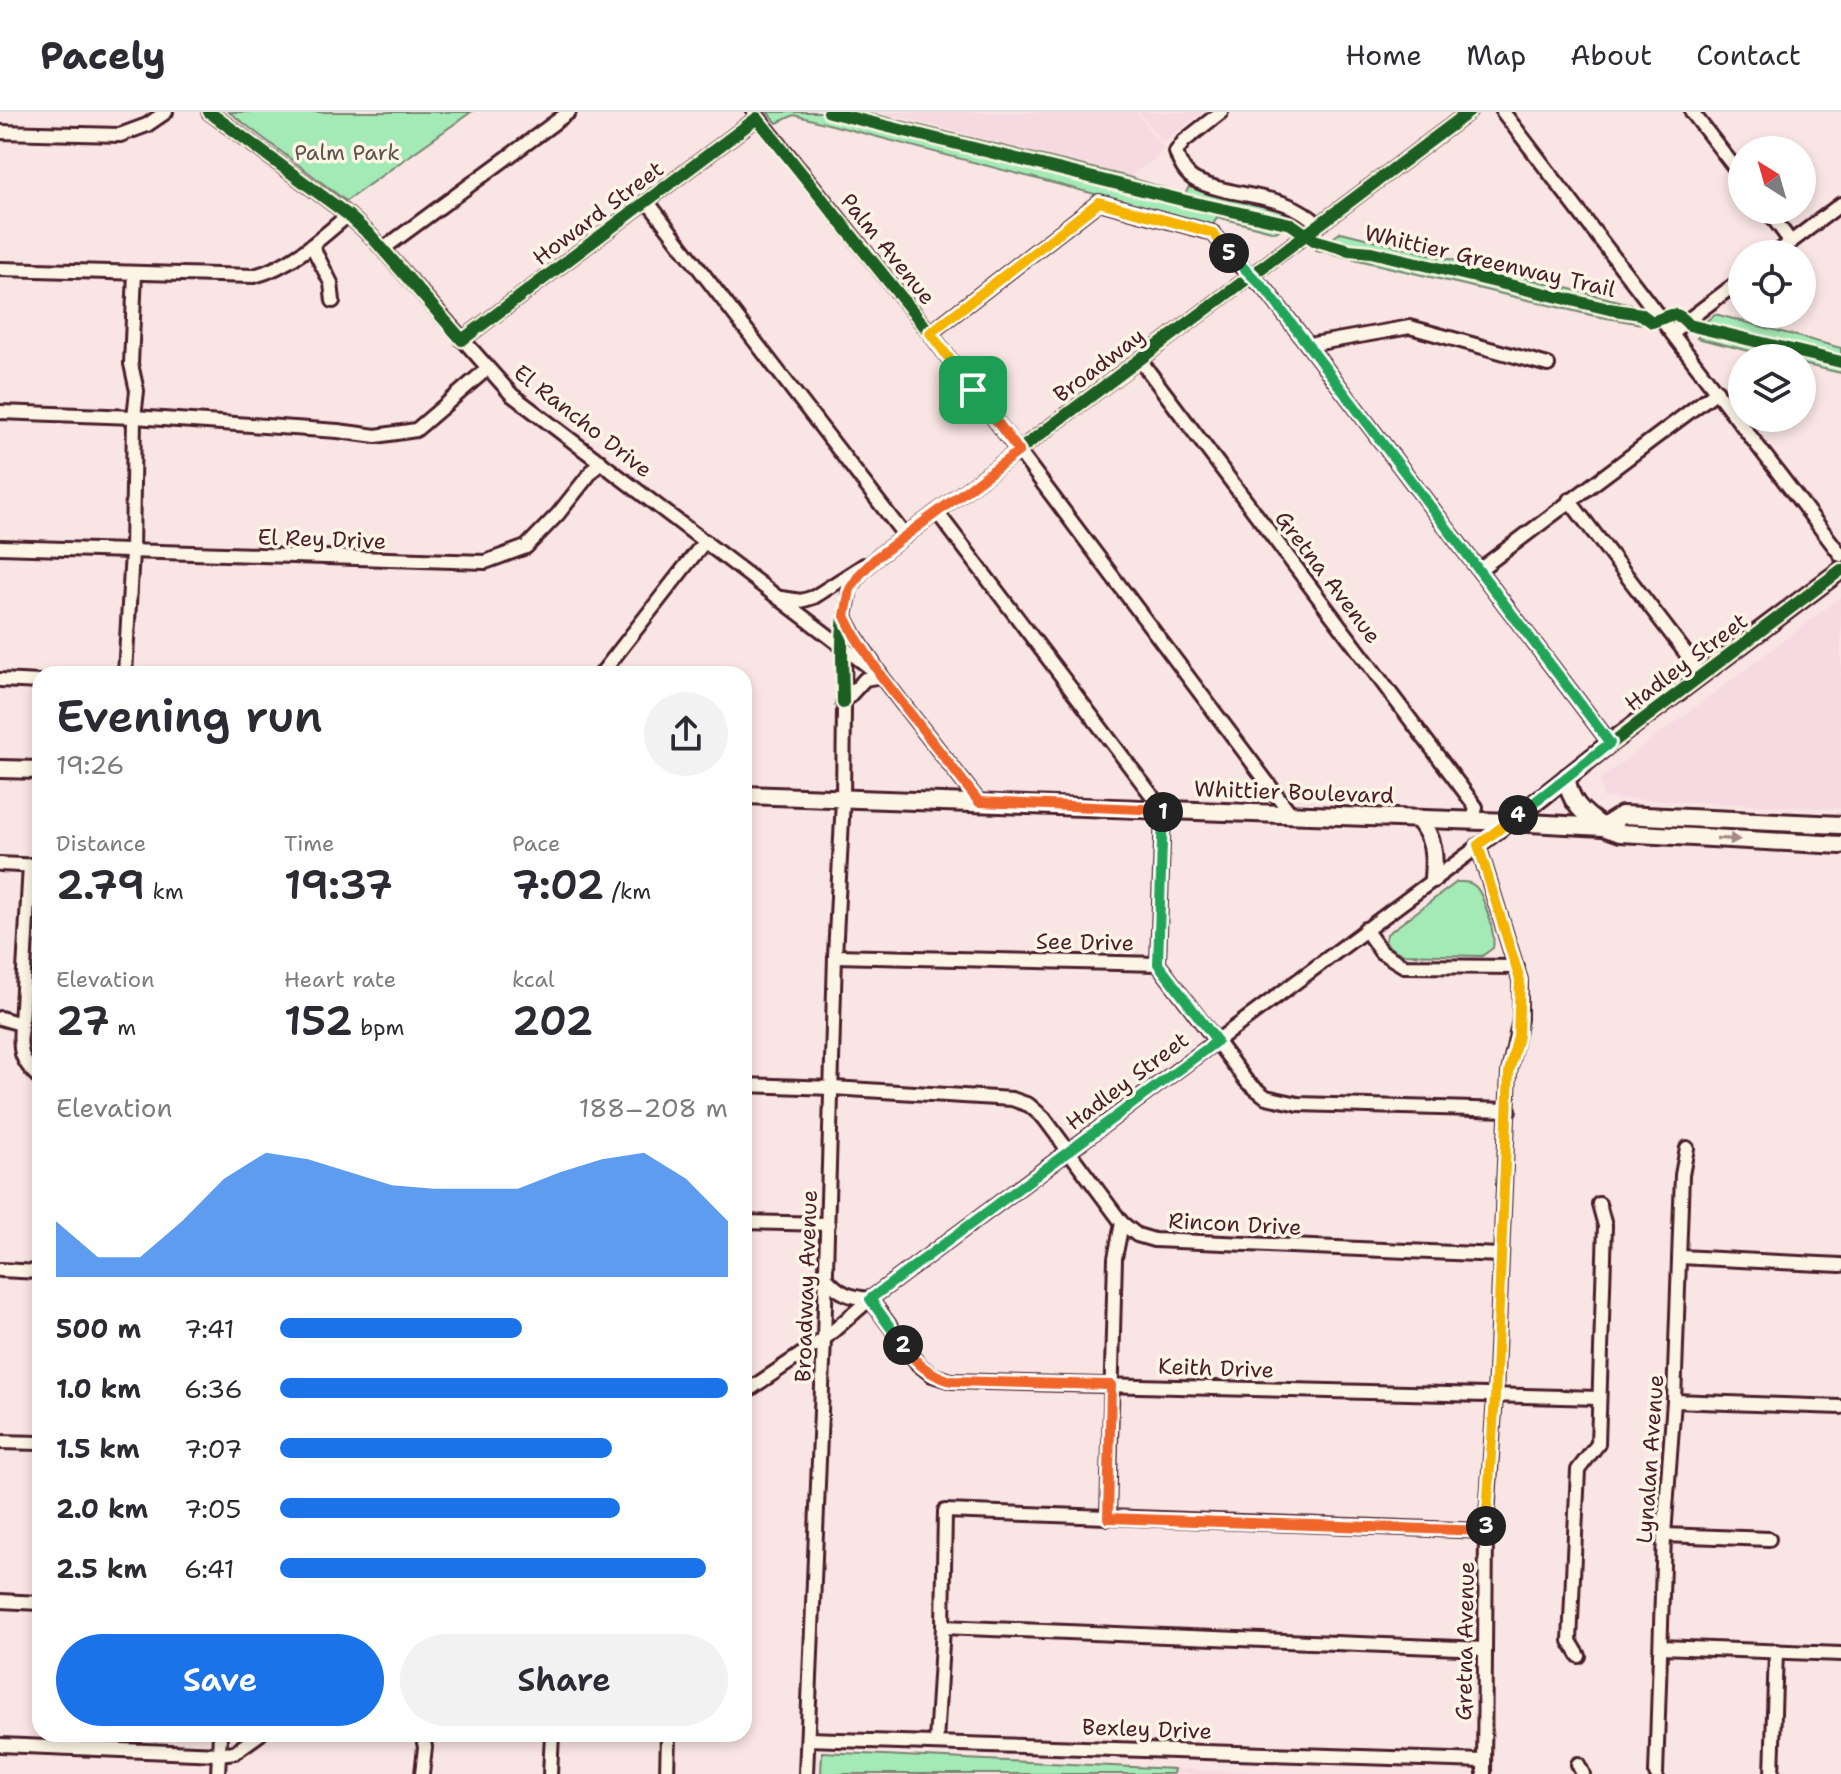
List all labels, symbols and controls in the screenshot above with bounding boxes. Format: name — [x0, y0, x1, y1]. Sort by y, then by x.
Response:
text: Pacely — [40, 30, 166, 81]
text: Home — [1345, 36, 1422, 74]
text: Map — [1466, 36, 1526, 74]
text: About — [1570, 36, 1652, 74]
text: Contact — [1696, 36, 1801, 74]
north arrow — [1728, 136, 1816, 224]
map controls — [1728, 136, 1816, 432]
park label: Palm Park — [294, 138, 400, 167]
street label: Howard Street — [527, 154, 669, 272]
street label: Palm Avenue — [834, 187, 942, 311]
street label: Whittier Greenway Trail — [1362, 218, 1619, 304]
pin: 5 — [1209, 233, 1249, 273]
text: 5 — [1222, 238, 1236, 267]
button: locate — [1728, 240, 1816, 328]
street label: Broadway — [1047, 321, 1151, 409]
button: layers — [1728, 344, 1816, 432]
pin — [939, 356, 1007, 424]
street label: El Rancho Drive — [508, 358, 658, 484]
icon: arrive — [951, 368, 995, 412]
street label: Gretna Avenue — [1268, 505, 1388, 649]
street label: El Rey Drive — [257, 522, 387, 556]
street label: Hadley Street — [1619, 606, 1753, 718]
text: Evening run — [56, 687, 323, 746]
button: share — [644, 692, 728, 776]
text: 19:26 — [56, 747, 125, 782]
street label: Whittier Boulevard — [1194, 774, 1394, 810]
pin: 1 — [1143, 792, 1183, 832]
pin: 4 — [1498, 795, 1538, 835]
text: 1 — [1158, 797, 1168, 826]
text: 4 — [1510, 800, 1526, 829]
text: Distance — [56, 829, 146, 858]
text: Time — [284, 829, 334, 858]
text: Pace — [512, 829, 560, 858]
one-way arrow — [1716, 833, 1741, 846]
text: 2.79 — [56, 858, 145, 912]
text: 19:37 — [284, 858, 393, 912]
text: 7:02 — [512, 858, 604, 912]
text: km — [145, 877, 184, 906]
text: /km — [604, 877, 651, 906]
street label: See Drive — [1036, 927, 1134, 957]
text: Elevation — [56, 965, 154, 994]
text: Heart rate — [284, 965, 396, 994]
text: kcal — [512, 965, 555, 994]
text: 27 — [56, 994, 110, 1048]
text: 152 — [284, 994, 353, 1048]
text: 202 — [512, 994, 593, 1048]
text: m — [110, 1013, 136, 1042]
text: bpm — [353, 1013, 404, 1042]
street label: Hadley Street — [1060, 1025, 1194, 1137]
text: Elevation — [56, 1090, 172, 1125]
text: 188–208 m — [579, 1090, 728, 1125]
street label: Broadway Avenue — [788, 1189, 824, 1383]
street label: Rincon Drive — [1168, 1206, 1302, 1242]
text: 500 m — [56, 1311, 141, 1346]
text: 7:41 — [184, 1311, 235, 1346]
pin: 2 — [883, 1325, 923, 1365]
text: 2 — [895, 1330, 911, 1359]
street label: Keith Drive — [1157, 1351, 1275, 1385]
text: 1.0 km — [56, 1371, 141, 1406]
text: 6:36 — [184, 1371, 243, 1406]
street label: Lynalan Avenue — [1630, 1373, 1670, 1545]
text: 1.5 km — [56, 1431, 140, 1466]
text: 7:07 — [184, 1431, 242, 1466]
text: 2.0 km — [56, 1491, 148, 1526]
text: 7:05 — [184, 1491, 241, 1526]
pin: 3 — [1466, 1506, 1506, 1546]
text: 3 — [1478, 1511, 1494, 1540]
text: 2.5 km — [56, 1551, 147, 1586]
text: 6:41 — [184, 1551, 235, 1586]
street label: Gretna Avenue — [1449, 1561, 1481, 1721]
button: Save — [56, 1634, 384, 1726]
button: Share — [400, 1634, 728, 1726]
street label: Bexley Drive — [1082, 1712, 1212, 1746]

